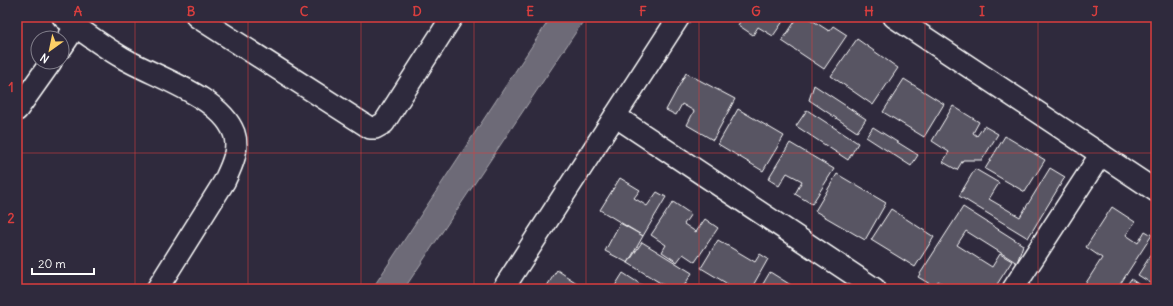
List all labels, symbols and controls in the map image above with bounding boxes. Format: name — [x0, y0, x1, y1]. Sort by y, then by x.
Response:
text: A — [74, 3, 83, 20]
text: B — [187, 3, 196, 20]
text: C — [300, 3, 309, 20]
text: D — [412, 3, 422, 20]
text: E — [526, 3, 534, 20]
text: F — [639, 3, 647, 20]
text: G — [751, 3, 761, 20]
text: H — [864, 3, 874, 20]
text: I — [979, 3, 985, 20]
text: J — [1092, 3, 1099, 20]
north arrow — [30, 30, 70, 70]
text: N — [38, 50, 52, 66]
text: 1 — [8, 79, 14, 96]
text: 2 — [7, 210, 15, 227]
scale bar — [32, 250, 94, 276]
text: 20 m — [38, 256, 66, 271]

